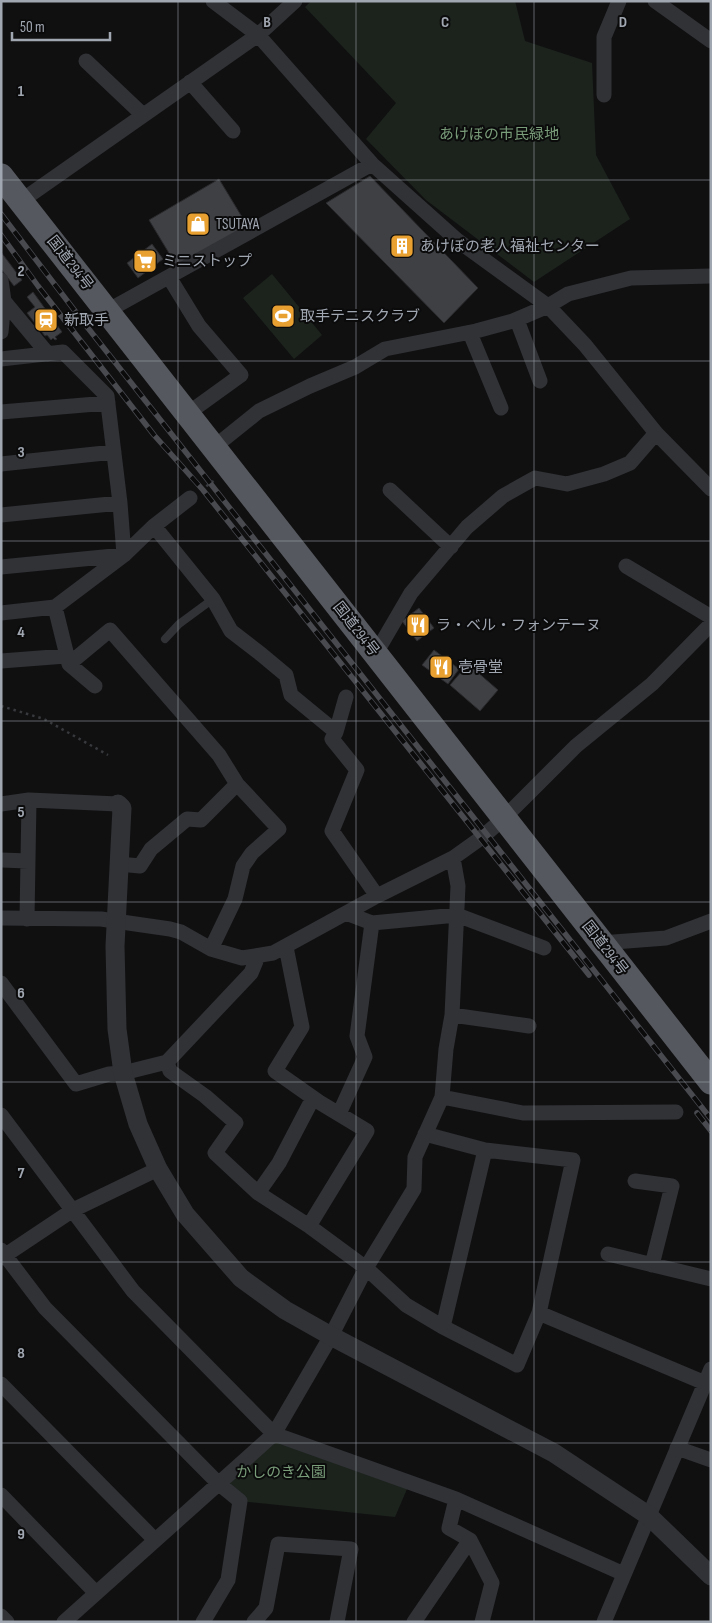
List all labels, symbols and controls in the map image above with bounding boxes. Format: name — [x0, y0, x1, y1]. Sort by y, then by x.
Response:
scale bar — [12, 10, 110, 42]
text: B — [263, 13, 271, 32]
text: C — [441, 13, 449, 32]
text: D — [619, 13, 627, 32]
text: 50 m — [20, 18, 45, 37]
text: 1 — [18, 82, 25, 101]
park label: あけぼの市民緑地 — [439, 125, 559, 144]
shop icon: TSUTAYA — [185, 211, 211, 237]
place label: TSUTAYA — [216, 215, 260, 234]
street label: 国道294号 — [43, 232, 97, 294]
building icon: あけぼの老人福祉センター — [389, 233, 415, 259]
place label: あけぼの老人福祉センター — [420, 237, 600, 256]
supermarket icon: ミニストップ — [132, 248, 158, 274]
place label: ミニストップ — [162, 252, 252, 271]
text: 2 — [17, 262, 25, 281]
sports icon: 取手テニスクラブ — [270, 303, 296, 329]
station icon: 新取手 — [33, 307, 59, 333]
place label: 取手テニスクラブ — [300, 307, 420, 326]
place label: 新取手 — [64, 311, 109, 330]
text: 3 — [17, 443, 25, 462]
street label: 国道294号 — [329, 598, 383, 660]
restaurant icon: ラ・ベル・フォンテーヌ — [405, 612, 431, 638]
place label: ラ・ベル・フォンテーヌ — [436, 616, 601, 635]
text: 4 — [17, 623, 25, 642]
restaurant icon: 壱骨堂 — [428, 654, 454, 680]
place label: 壱骨堂 — [458, 658, 503, 677]
text: 5 — [17, 803, 25, 822]
street label: 国道294号 — [578, 917, 632, 979]
text: 6 — [17, 984, 25, 1003]
text: 7 — [18, 1164, 25, 1183]
text: 8 — [17, 1344, 25, 1363]
park label: かしのき公園 — [236, 1463, 326, 1482]
text: 9 — [17, 1525, 25, 1544]

